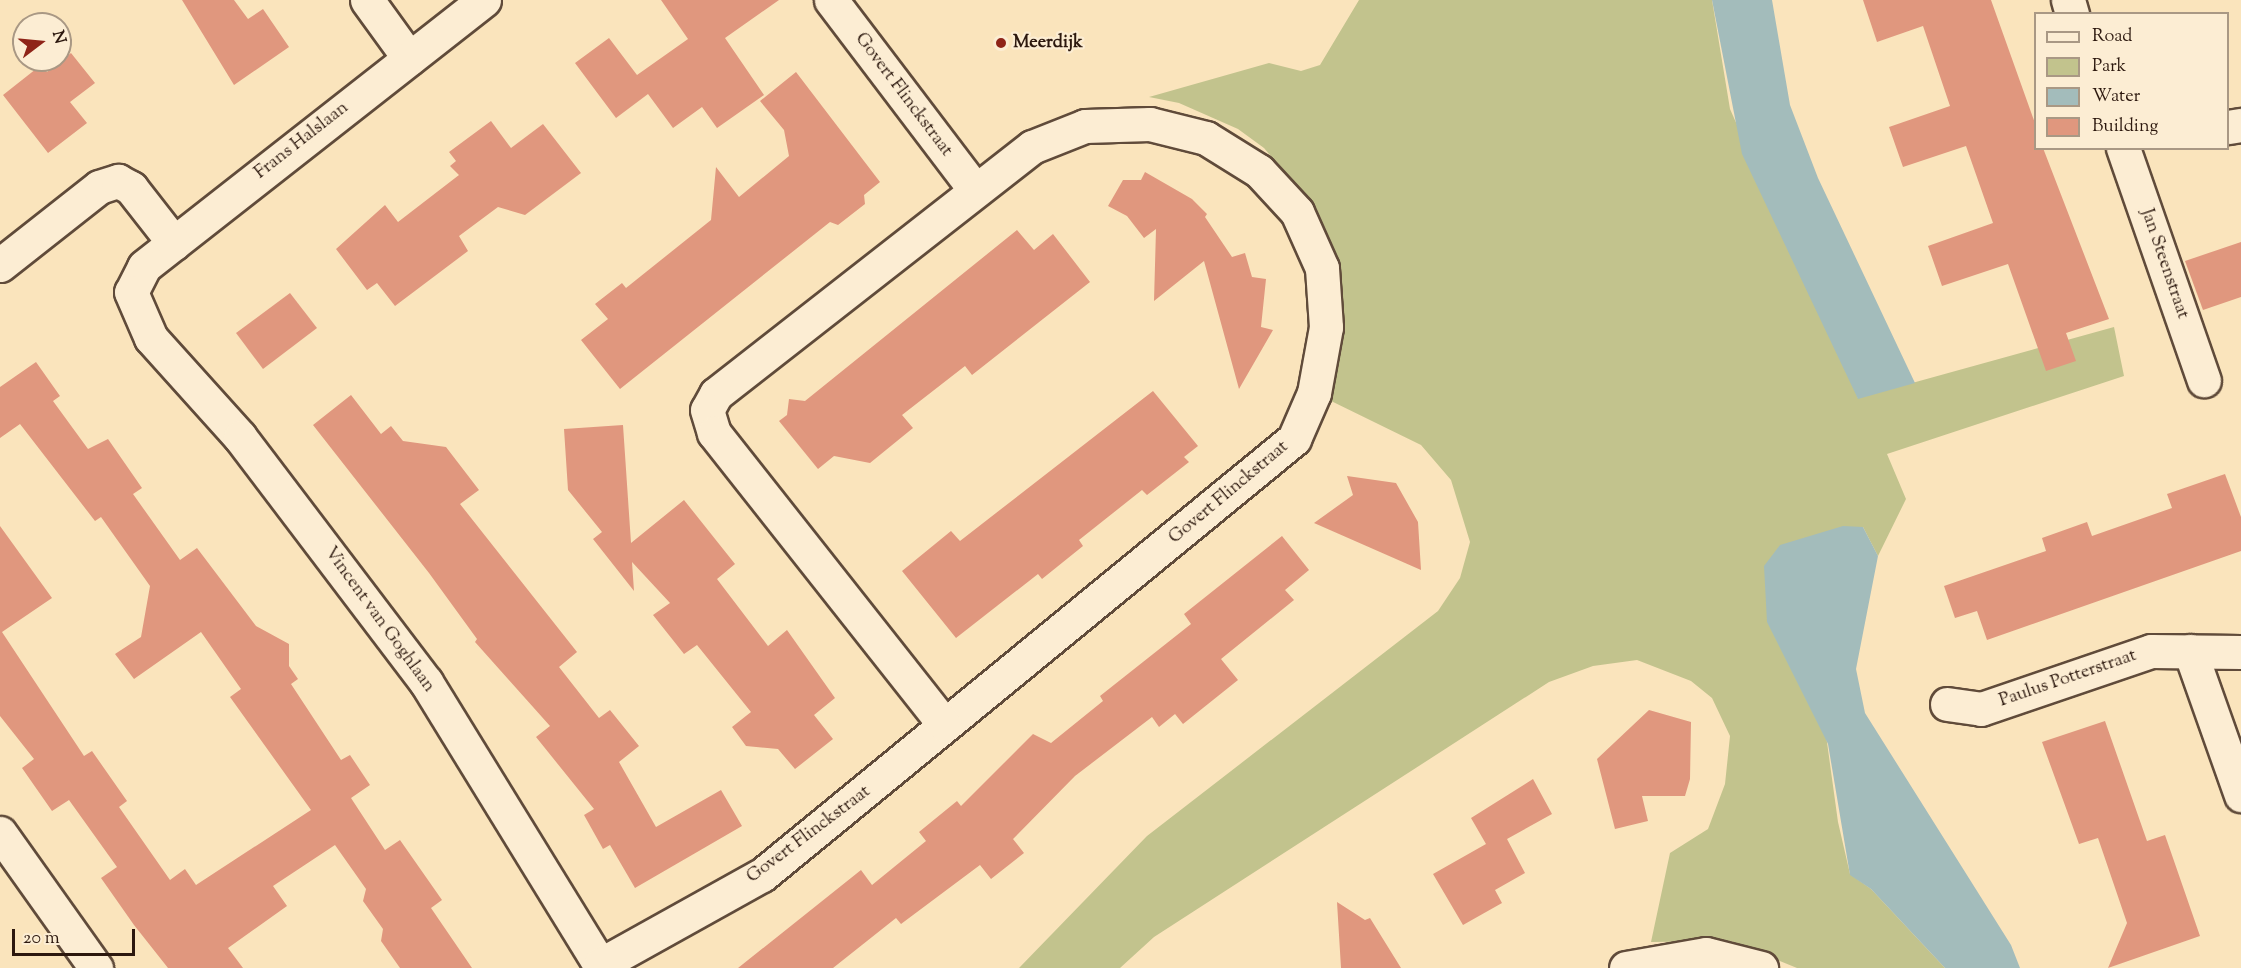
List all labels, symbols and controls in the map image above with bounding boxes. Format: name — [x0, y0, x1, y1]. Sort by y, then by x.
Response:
north arrow — [12, 12, 72, 72]
legend — [2034, 12, 2229, 150]
text: Road — [2092, 24, 2132, 50]
text: N — [45, 28, 71, 47]
street label: Govert Flinckstraat — [850, 29, 956, 161]
place label: Meerdijk — [1013, 32, 1083, 54]
marker: Meerdijk — [994, 36, 1008, 50]
text: Park — [2092, 54, 2126, 80]
text: Water — [2092, 84, 2140, 110]
street label: Frans Halslaan — [251, 98, 353, 184]
text: Building — [2092, 114, 2158, 140]
street label: Jan Steenstraat — [2135, 206, 2193, 322]
street label: Govert Flinckstraat — [1165, 437, 1293, 549]
street label: Vincent van Goghlaan — [319, 543, 439, 697]
street label: Paulus Potterstraat — [1997, 645, 2139, 713]
street label: Govert Flinckstraat — [743, 782, 875, 888]
scale bar — [15, 917, 138, 955]
text: 20 m — [23, 926, 60, 952]

